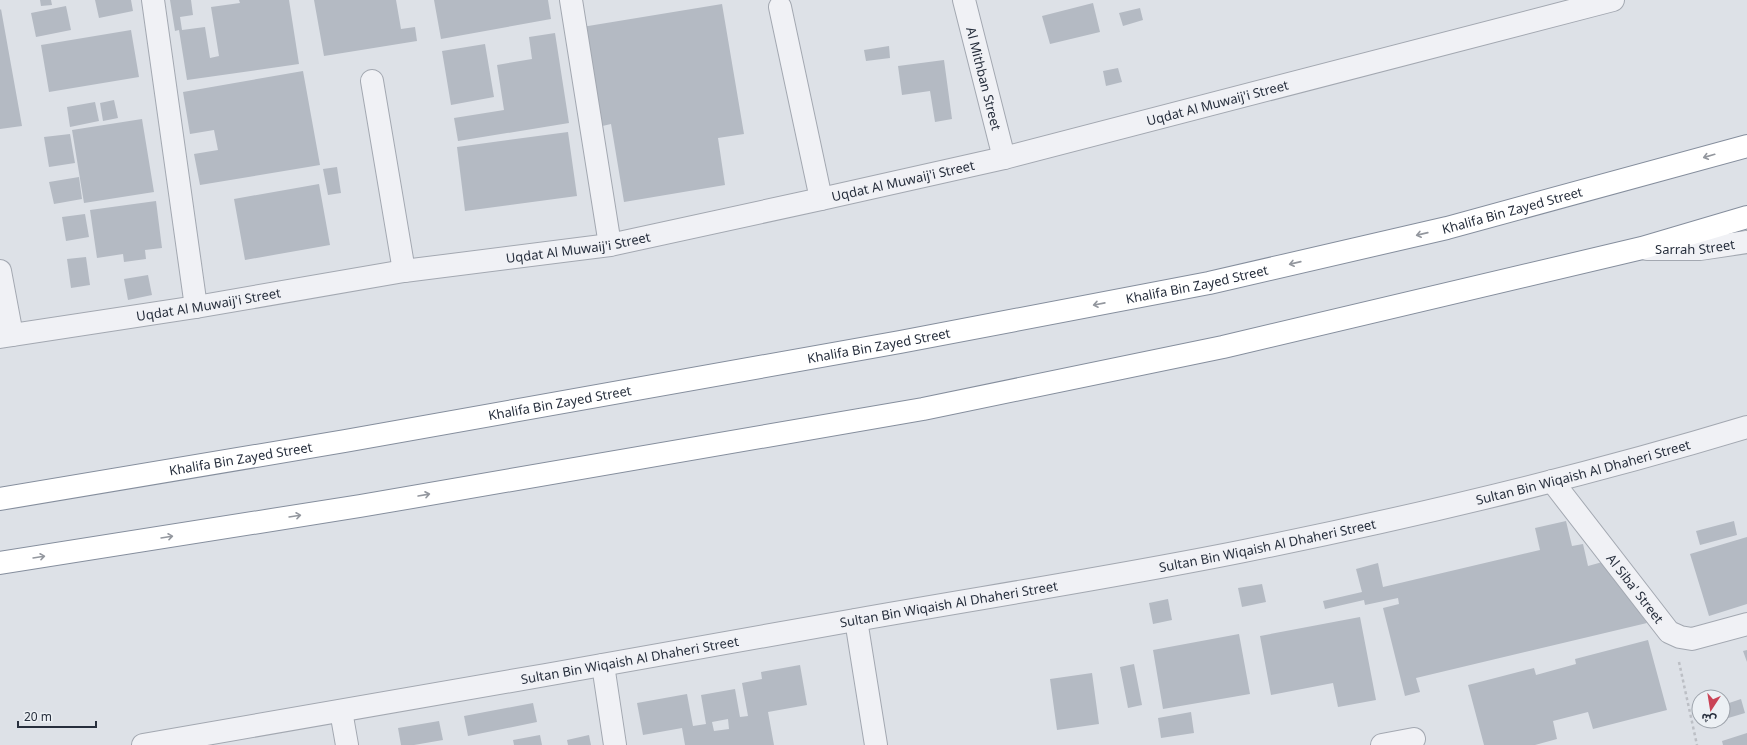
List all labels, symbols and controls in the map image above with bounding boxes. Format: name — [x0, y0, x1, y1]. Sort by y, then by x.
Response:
street label: Al Mithban Street — [962, 25, 1006, 132]
street label: Uqdat Al Muwaij'i Street — [1144, 75, 1291, 130]
one-way arrow — [1703, 153, 1716, 160]
street label: Uqdat Al Muwaij'i Street — [830, 156, 977, 205]
street label: Khalifa Bin Zayed Street — [1440, 182, 1585, 238]
street label: Uqdat Al Muwaij'i Street — [505, 227, 652, 267]
one-way arrow — [1416, 231, 1429, 239]
street label: Sarrah Street — [1655, 235, 1736, 258]
one-way arrow — [1289, 260, 1302, 268]
street label: Khalifa Bin Zayed Street — [1124, 261, 1270, 308]
street label: Uqdat Al Muwaij'i Street — [135, 283, 282, 325]
one-way arrow — [1093, 300, 1106, 308]
street label: Khalifa Bin Zayed Street — [806, 324, 952, 367]
street label: Khalifa Bin Zayed Street — [487, 381, 633, 424]
street label: Sultan Bin Wiqaish Al Dhaheri Street — [1474, 435, 1692, 509]
street label: Khalifa Bin Zayed Street — [168, 438, 314, 479]
one-way arrow — [417, 491, 430, 499]
one-way arrow — [288, 512, 301, 520]
street label: Sultan Bin Wiqaish Al Dhaheri Street — [1158, 514, 1378, 576]
one-way arrow — [160, 533, 173, 541]
street label: Al Siba' Street — [1603, 550, 1668, 627]
one-way arrow — [32, 553, 45, 561]
street label: Sultan Bin Wiqaish Al Dhaheri Street — [838, 576, 1059, 632]
street label: Sultan Bin Wiqaish Al Dhaheri Street — [519, 632, 740, 688]
north arrow — [1691, 689, 1731, 729]
scale bar — [18, 703, 96, 729]
text: 20 m — [24, 708, 52, 725]
text: ش — [1700, 710, 1718, 728]

